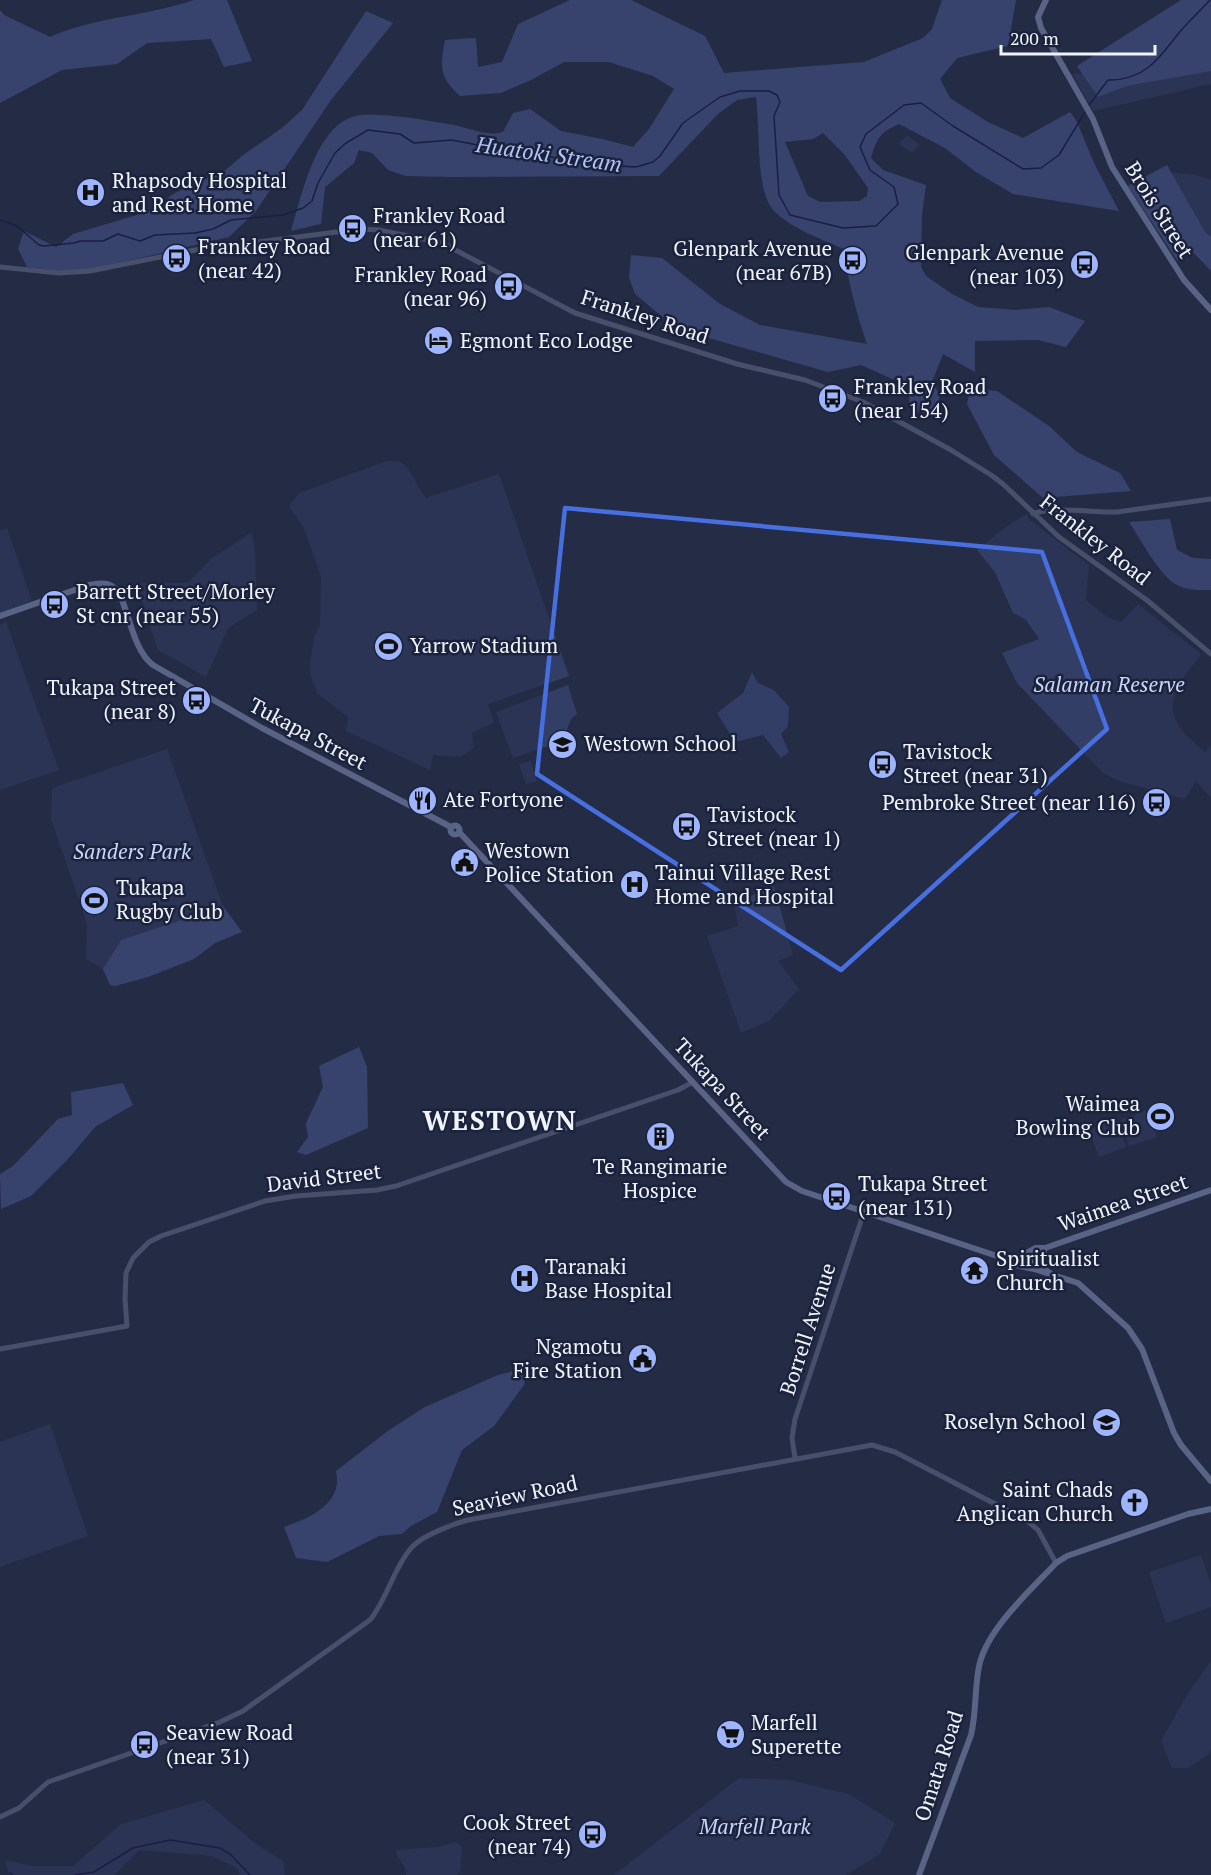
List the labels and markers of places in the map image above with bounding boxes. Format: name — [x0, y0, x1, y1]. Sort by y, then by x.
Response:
place label: Rhapsody Hospital and Rest Home — [112, 166, 287, 218]
hospital icon: Rhapsody Hospital and Rest Home — [75, 177, 107, 209]
place label: Frankley Road (near 61) — [373, 201, 506, 253]
bus stop icon: Frankley Road (near 61) — [336, 212, 368, 244]
place label: Frankley Road (near 42) — [198, 232, 331, 284]
place label: Glenpark Avenue (near 67B) — [673, 234, 832, 286]
place label: Glenpark Avenue (near 103) — [905, 238, 1064, 290]
bus stop icon: Frankley Road (near 42) — [161, 243, 193, 275]
bus stop icon: Glenpark Avenue (near 67B) — [837, 245, 869, 277]
bus stop icon: Glenpark Avenue (near 103) — [1069, 249, 1101, 281]
place label: Frankley Road (near 96) — [355, 260, 487, 312]
bus stop icon: Frankley Road (near 96) — [492, 271, 524, 303]
hotel icon: Egmont Eco Lodge — [423, 325, 455, 357]
place label: Egmont Eco Lodge — [460, 326, 633, 354]
place label: Frankley Road (near 154) — [854, 372, 987, 424]
bus stop icon: Frankley Road (near 154) — [817, 383, 849, 415]
place label: Barrett Street/Morley St cnr (near 55) — [76, 577, 276, 629]
bus stop icon: Barrett Street/Morley St cnr (near 55) — [39, 588, 71, 620]
sports icon: Yarrow Stadium — [373, 630, 405, 662]
place label: Yarrow Stadium — [410, 631, 558, 659]
place label: Tukapa Street (near 8) — [47, 673, 176, 725]
bus stop icon: Tukapa Street (near 8) — [181, 684, 213, 716]
school or university icon: Westown School — [547, 728, 579, 760]
place label: Westown School — [584, 729, 737, 757]
place label: Tavistock Street (near 31) — [903, 737, 1048, 789]
bus stop icon: Tavistock Street (near 31) — [866, 748, 898, 780]
restaurant icon: Ate Fortyone — [406, 784, 438, 816]
place label: Ate Fortyone — [443, 785, 564, 813]
bus stop icon: Pembroke Street (near 116) — [1141, 787, 1173, 819]
place label: Pembroke Street (near 116) — [882, 788, 1136, 816]
place label: Tavistock Street (near 1) — [707, 800, 841, 852]
bus stop icon: Tavistock Street (near 1) — [670, 811, 702, 843]
place label: Westown Police Station — [485, 836, 615, 888]
public building icon: Westown Police Station — [448, 847, 480, 879]
place label: Tainui Village Rest Home and Hospital — [655, 858, 834, 910]
hospital icon: Tainui Village Rest Home and Hospital — [618, 869, 650, 901]
place label: Tukapa Rugby Club — [116, 873, 223, 925]
sports icon: Tukapa Rugby Club — [79, 884, 111, 916]
place label: Waimea Bowling Club — [1016, 1089, 1140, 1141]
sports icon: Waimea Bowling Club — [1145, 1100, 1177, 1132]
building icon: Te Rangimarie Hospice — [644, 1120, 676, 1152]
place label: Te Rangimarie Hospice — [593, 1152, 727, 1204]
place label: Tukapa Street (near 131) — [858, 1169, 988, 1221]
bus stop icon: Tukapa Street (near 131) — [821, 1180, 853, 1212]
place label: Spiritualist Church — [996, 1244, 1100, 1296]
place label: Taranaki Base Hospital — [545, 1252, 672, 1304]
temple icon: Spiritualist Church — [959, 1255, 991, 1287]
hospital icon: Taranaki Base Hospital — [508, 1263, 540, 1295]
place label: Ngamotu Fire Station — [513, 1332, 623, 1384]
public building icon: Ngamotu Fire Station — [627, 1343, 659, 1375]
school or university icon: Roselyn School — [1091, 1406, 1123, 1438]
place label: Roselyn School — [944, 1407, 1086, 1435]
place label: Saint Chads Anglican Church — [956, 1475, 1113, 1527]
church icon: Saint Chads Anglican Church — [1118, 1486, 1150, 1518]
place label: Marfell Superette — [751, 1708, 842, 1760]
place label: Seaview Road (near 31) — [166, 1718, 294, 1770]
supermarket icon: Marfell Superette — [714, 1719, 746, 1751]
bus stop icon: Seaview Road (near 31) — [129, 1729, 161, 1761]
place label: Cook Street (near 74) — [463, 1808, 571, 1860]
bus stop icon: Cook Street (near 74) — [576, 1819, 608, 1851]

